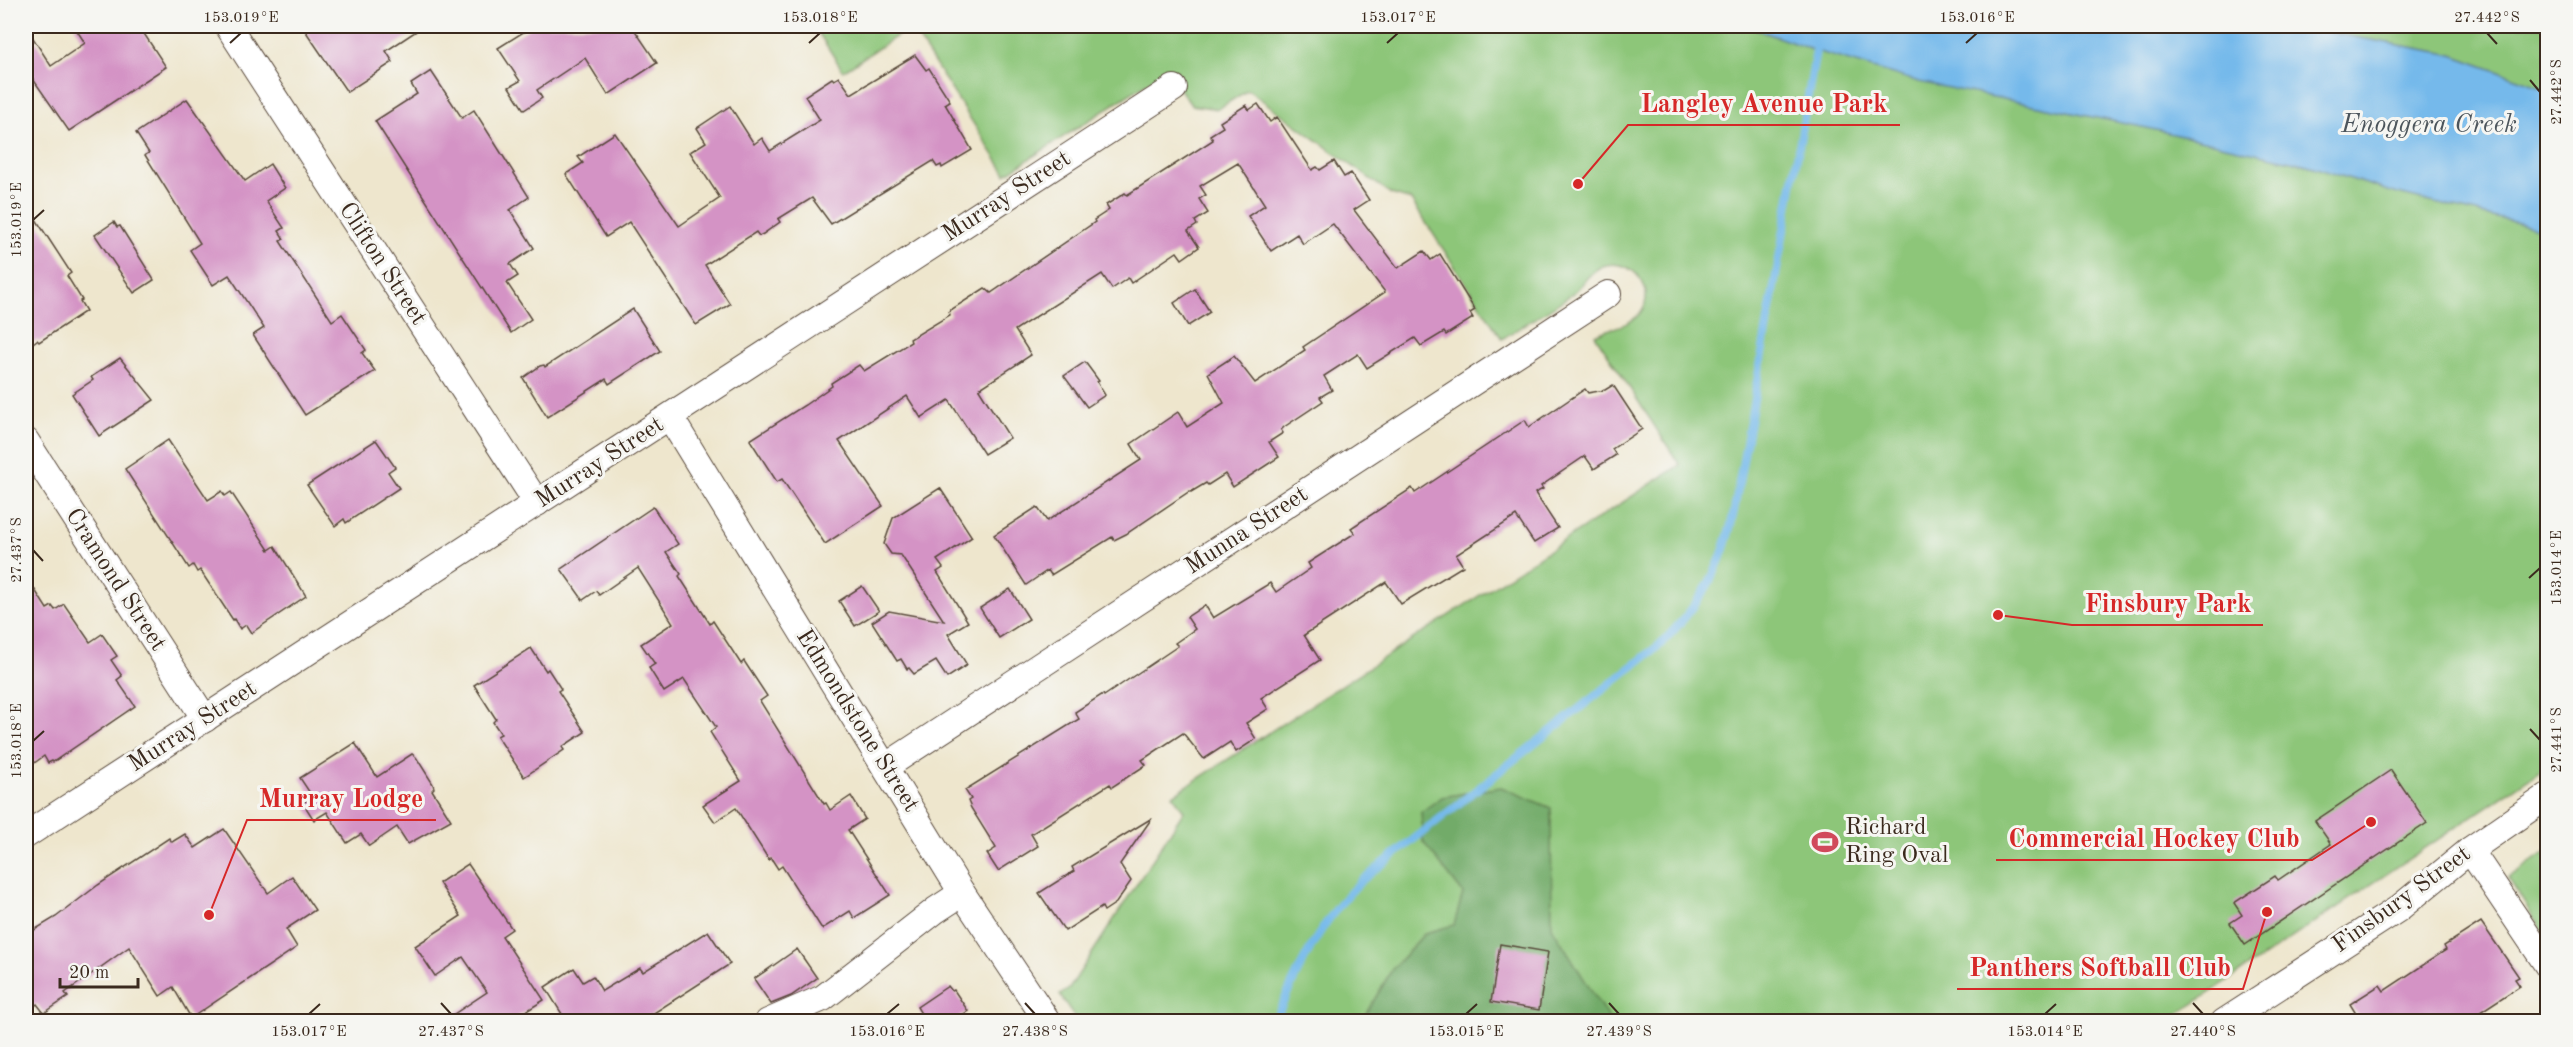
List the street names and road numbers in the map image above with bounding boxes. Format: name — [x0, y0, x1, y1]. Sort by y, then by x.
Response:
street label: Murray Street — [939, 147, 1075, 247]
street label: Clifton Street — [334, 199, 430, 329]
street label: Murray Street — [532, 413, 668, 513]
street label: Munna Street — [1181, 483, 1313, 579]
street label: Cramond Street — [60, 504, 170, 656]
street label: Edmondstone Street — [791, 625, 923, 817]
street label: Murray Street — [125, 677, 261, 777]
street label: Finsbury Street — [2329, 842, 2475, 958]

